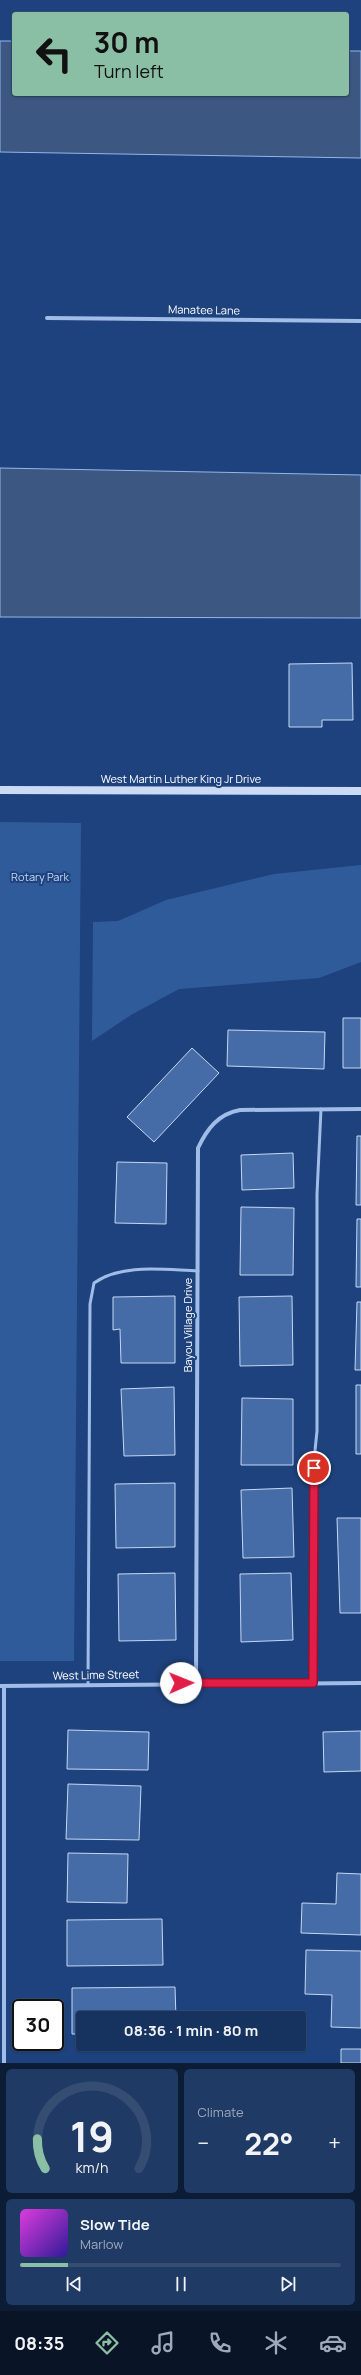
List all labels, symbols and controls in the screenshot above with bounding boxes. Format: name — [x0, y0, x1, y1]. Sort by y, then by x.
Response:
text: 30 m — [94, 23, 159, 61]
icon: left — [28, 28, 80, 80]
text: Turn left — [94, 59, 164, 83]
street label: Manatee Lane — [168, 301, 241, 318]
street label: West Martin Luther King Jr Drive — [101, 771, 262, 786]
park label: Rotary Park — [11, 869, 69, 884]
street label: Bayou Village Drive — [180, 1277, 195, 1372]
pin — [297, 1451, 331, 1485]
icon: arrive — [303, 1457, 325, 1479]
position arrow — [160, 1662, 202, 1704]
street label: West Lime Street — [52, 1666, 140, 1683]
speed limit sign: 30 — [12, 1999, 64, 2051]
text: 08:36 · 1 min · 80 m — [124, 2020, 258, 2041]
text: Climate — [198, 2103, 244, 2121]
text: 19 — [70, 2108, 114, 2164]
text: 22° — [244, 2123, 293, 2164]
text: − — [198, 2128, 209, 2158]
text: + — [328, 2128, 341, 2158]
text: km/h — [75, 2158, 108, 2177]
text: Slow Tide — [80, 2214, 150, 2235]
text: Marlow — [80, 2235, 123, 2253]
icon: previous — [63, 2273, 85, 2295]
icon: pause — [170, 2273, 192, 2295]
icon: next — [277, 2273, 299, 2295]
icon: directions — [93, 2329, 121, 2357]
icon: music — [149, 2329, 177, 2357]
icon: phone — [206, 2329, 234, 2357]
icon: climate — [262, 2329, 290, 2357]
icon: car — [319, 2329, 347, 2357]
text: 08:35 — [14, 2331, 64, 2355]

